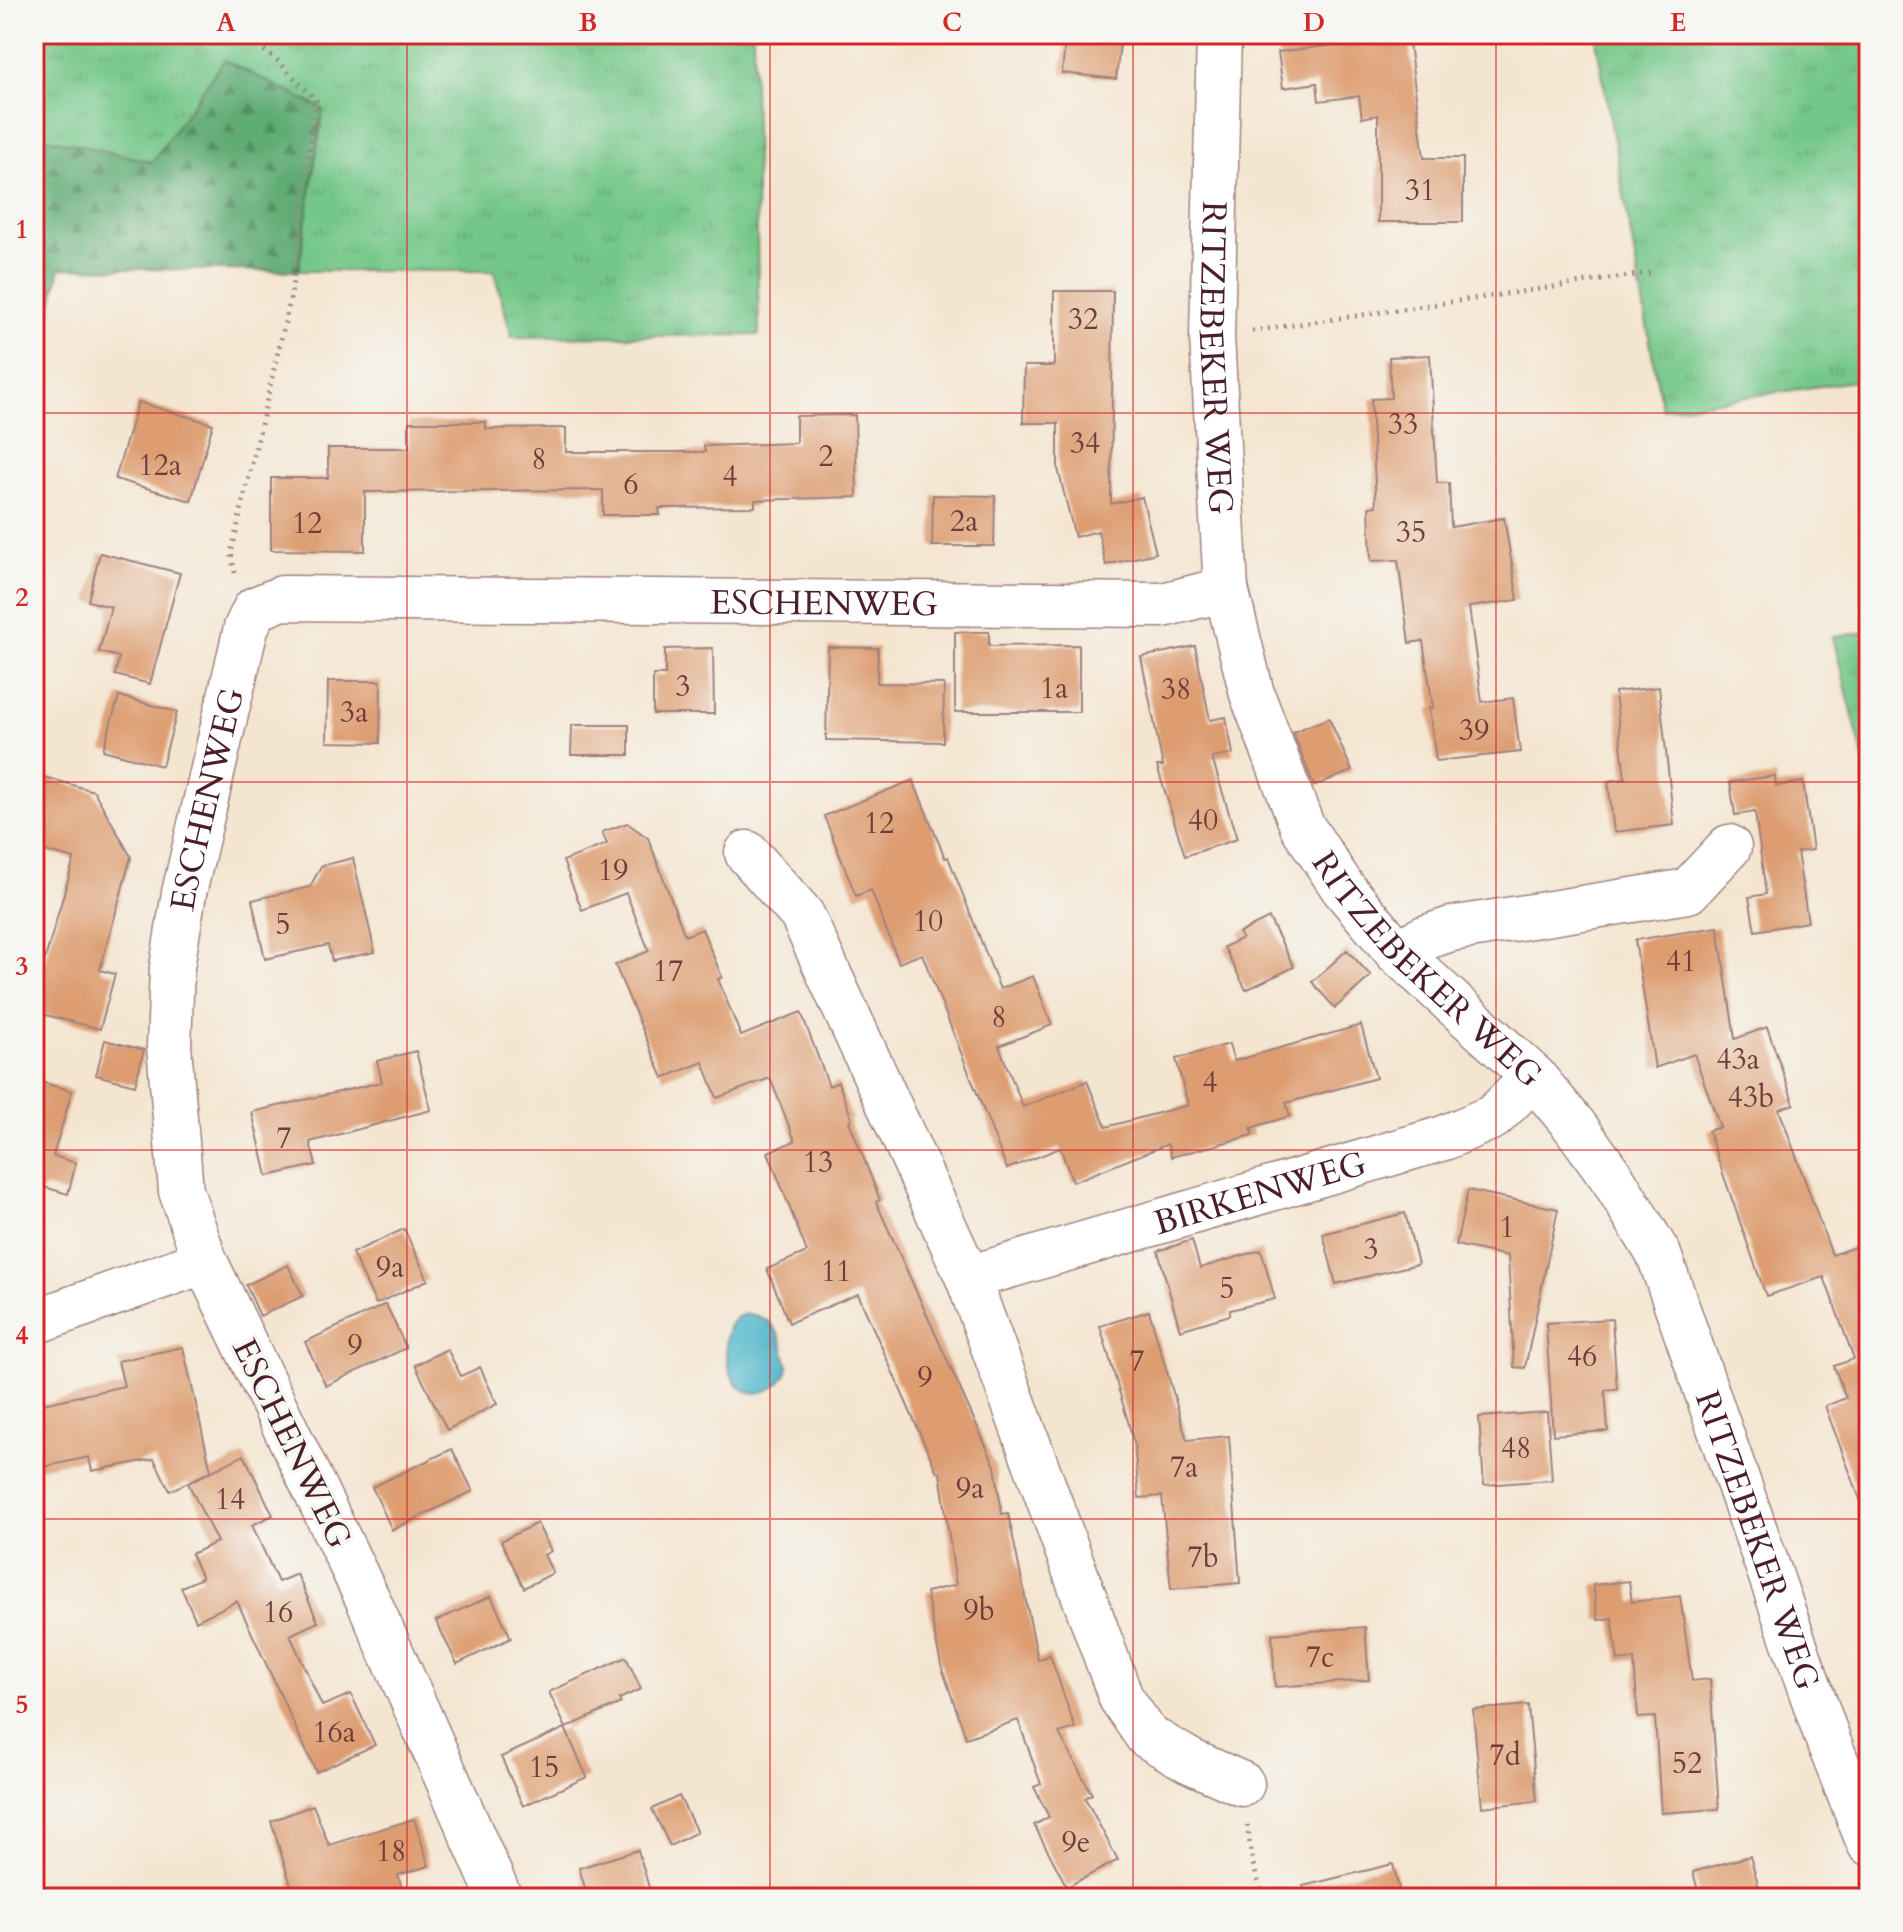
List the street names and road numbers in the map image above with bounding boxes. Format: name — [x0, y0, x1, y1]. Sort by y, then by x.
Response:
street label: RITZEBEKER WEG — [1188, 200, 1244, 516]
street label: ESCHENWEG — [710, 579, 938, 627]
street label: ESCHENWEG — [159, 683, 255, 914]
street label: RITZEBEKER WEG — [1301, 842, 1552, 1098]
street label: BIRKENWEG — [1148, 1140, 1372, 1246]
street label: ESCHENWEG — [221, 1331, 363, 1556]
street label: RITZEBEKER WEG — [1684, 1385, 1831, 1696]

